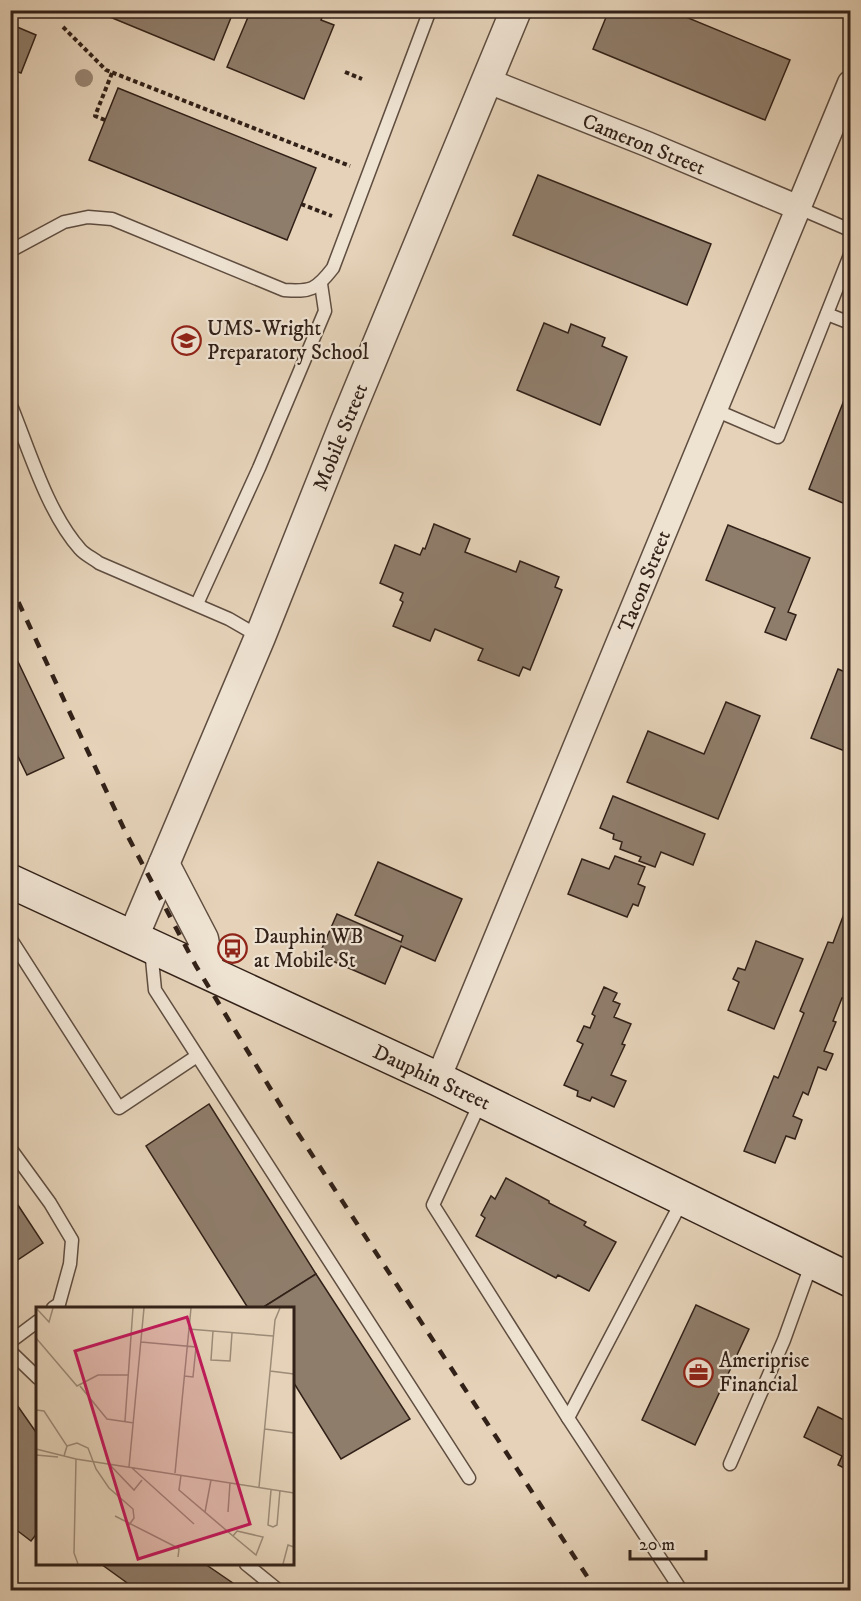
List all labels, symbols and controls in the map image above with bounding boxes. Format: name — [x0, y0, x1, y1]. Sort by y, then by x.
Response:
street label: Cameron Street — [578, 108, 709, 182]
place label: UMS-Wright Preparatory School — [207, 316, 369, 366]
school or university icon: UMS-Wright Preparatory School — [170, 324, 202, 356]
street label: Mobile Street — [308, 380, 374, 495]
street label: Tacon Street — [613, 526, 677, 636]
place label: Dauphin WB at Mobile St — [254, 924, 364, 974]
bus stop icon: Dauphin WB at Mobile St — [217, 932, 249, 964]
street label: Dauphin Street — [369, 1039, 495, 1117]
inset map — [36, 1307, 294, 1565]
place label: Ameriprise Financial — [719, 1348, 810, 1398]
office icon: Ameriprise Financial — [682, 1356, 714, 1388]
scale bar — [630, 1523, 706, 1561]
text: 20 m — [639, 1534, 675, 1556]

